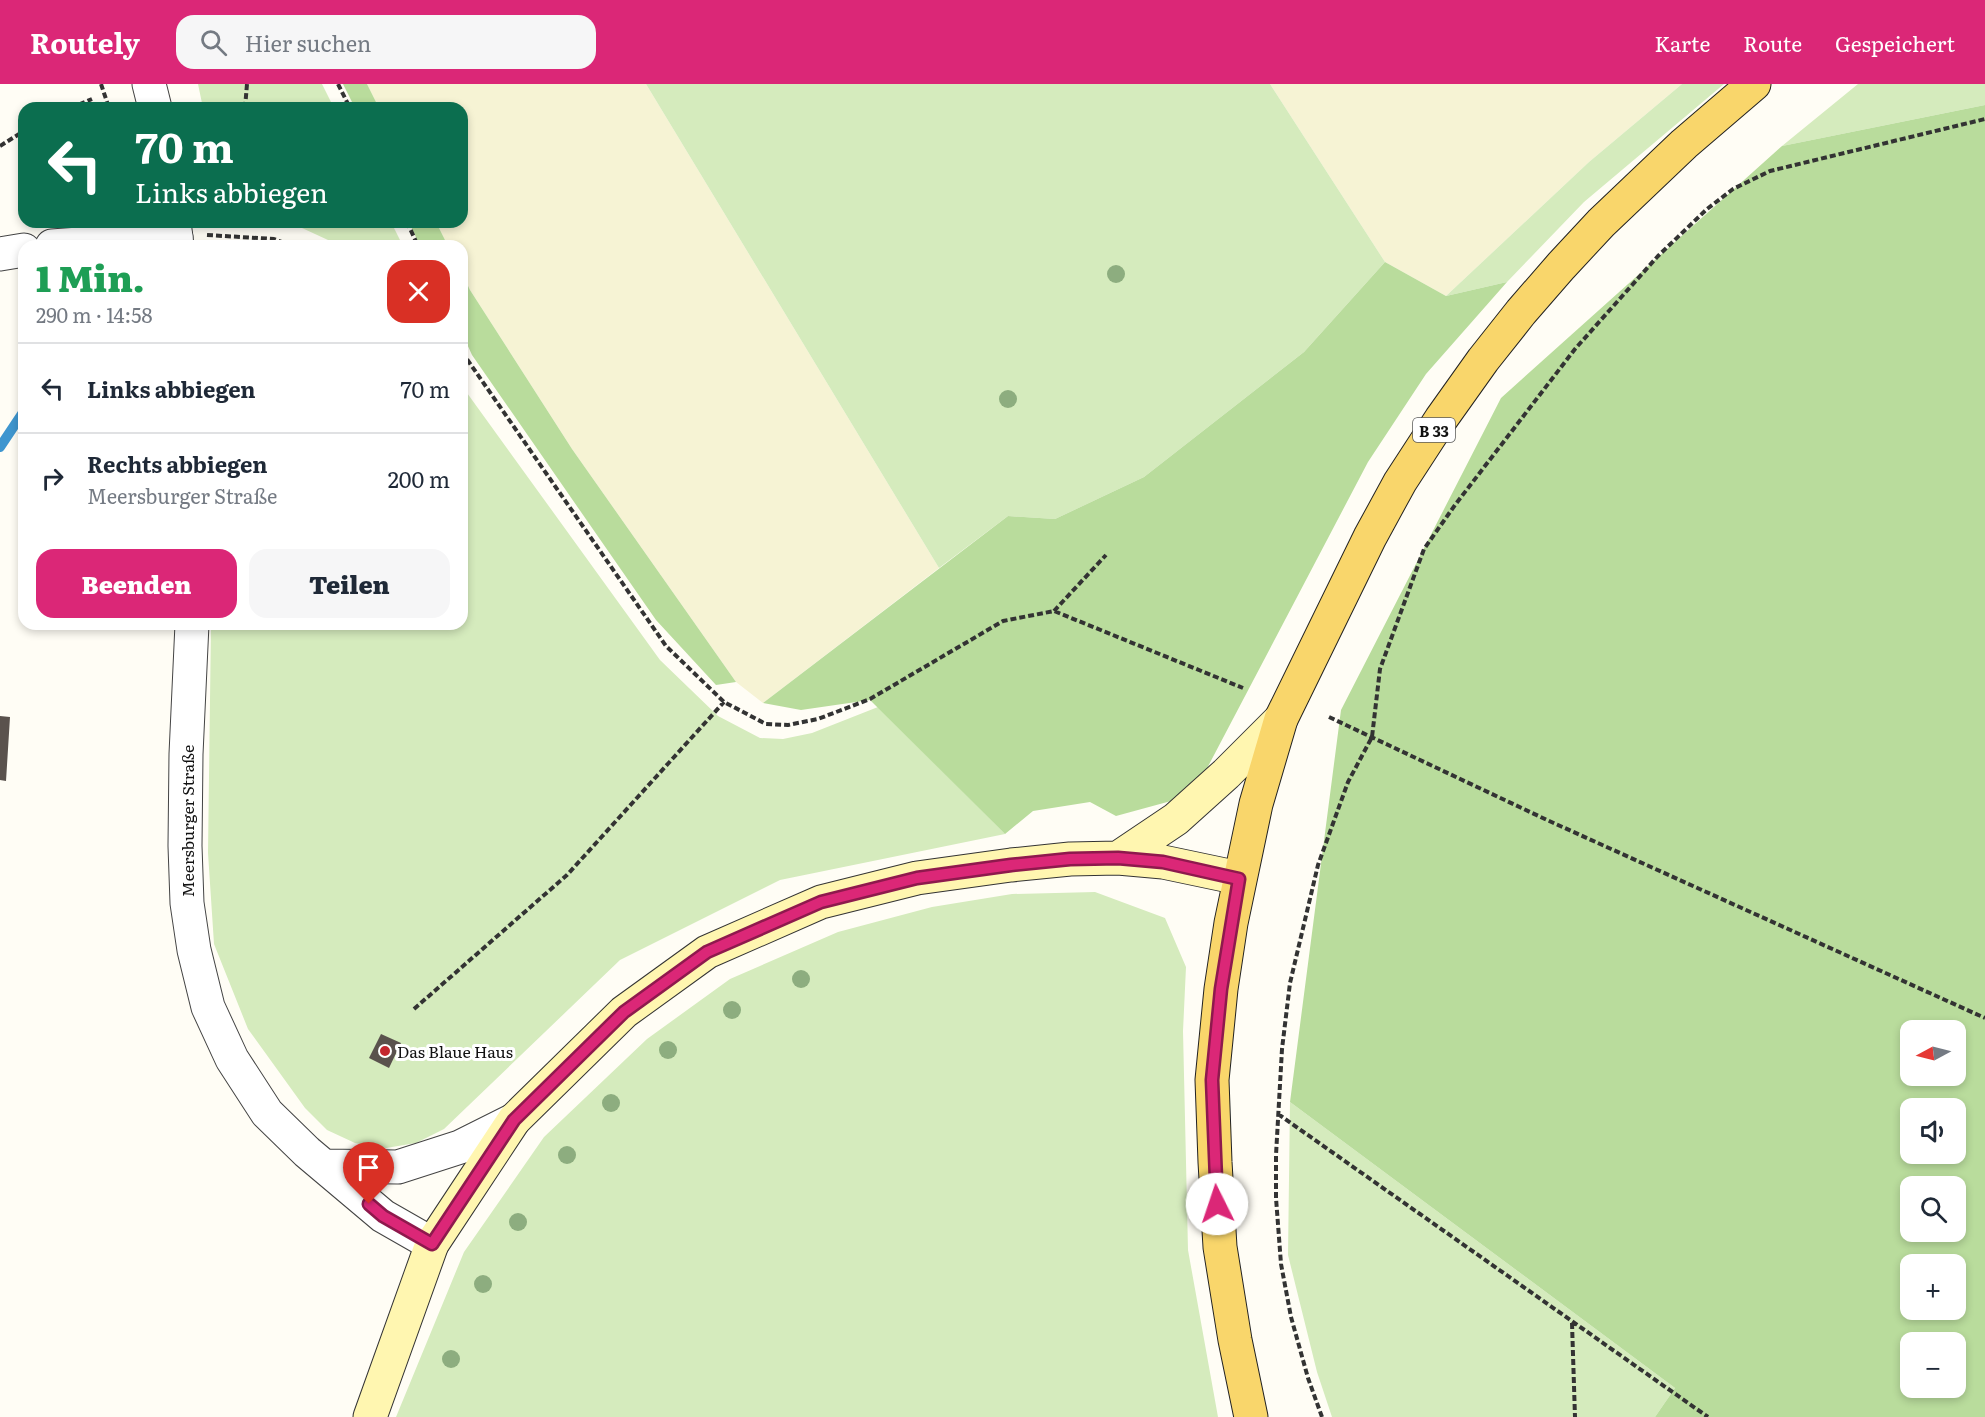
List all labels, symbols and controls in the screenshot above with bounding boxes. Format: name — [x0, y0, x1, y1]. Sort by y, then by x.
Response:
search box — [176, 15, 596, 69]
text: Routely — [30, 21, 140, 63]
icon: search — [197, 26, 230, 59]
text: Hier suchen — [245, 26, 371, 59]
text: Karte — [1654, 27, 1710, 58]
text: Route — [1743, 27, 1802, 58]
text: Gespeichert — [1835, 27, 1955, 58]
text: 70 m — [135, 114, 234, 176]
icon: left — [36, 126, 114, 204]
text: Links abbiegen — [135, 171, 328, 211]
text: 1 Min. — [36, 250, 145, 303]
button: close — [387, 260, 450, 323]
text: 290 m · 14:58 — [36, 299, 152, 329]
icon: left — [36, 372, 69, 405]
text: Links abbiegen — [87, 372, 256, 405]
text: 70 m — [400, 372, 450, 405]
road number: B 33 — [1413, 418, 1455, 442]
text: Rechts abbiegen — [87, 447, 267, 480]
icon: right — [36, 462, 69, 495]
text: 200 m — [388, 462, 450, 495]
text: Meersburger Straße — [87, 480, 277, 510]
button: Beenden — [36, 549, 237, 618]
button: Teilen — [249, 549, 450, 618]
street label: Meersburger Straße — [175, 745, 199, 897]
north arrow — [1900, 1020, 1966, 1086]
map controls — [1900, 1020, 1966, 1398]
place label: Das Blaue Haus — [397, 1039, 513, 1063]
marker: Das Blaue Haus — [378, 1044, 392, 1058]
button: sound — [1900, 1098, 1966, 1164]
pin — [343, 1142, 394, 1204]
icon: arrive — [352, 1151, 385, 1184]
position arrow — [1185, 1172, 1249, 1236]
button: search — [1900, 1176, 1966, 1242]
button: + — [1900, 1254, 1966, 1320]
button: − — [1900, 1332, 1966, 1398]

